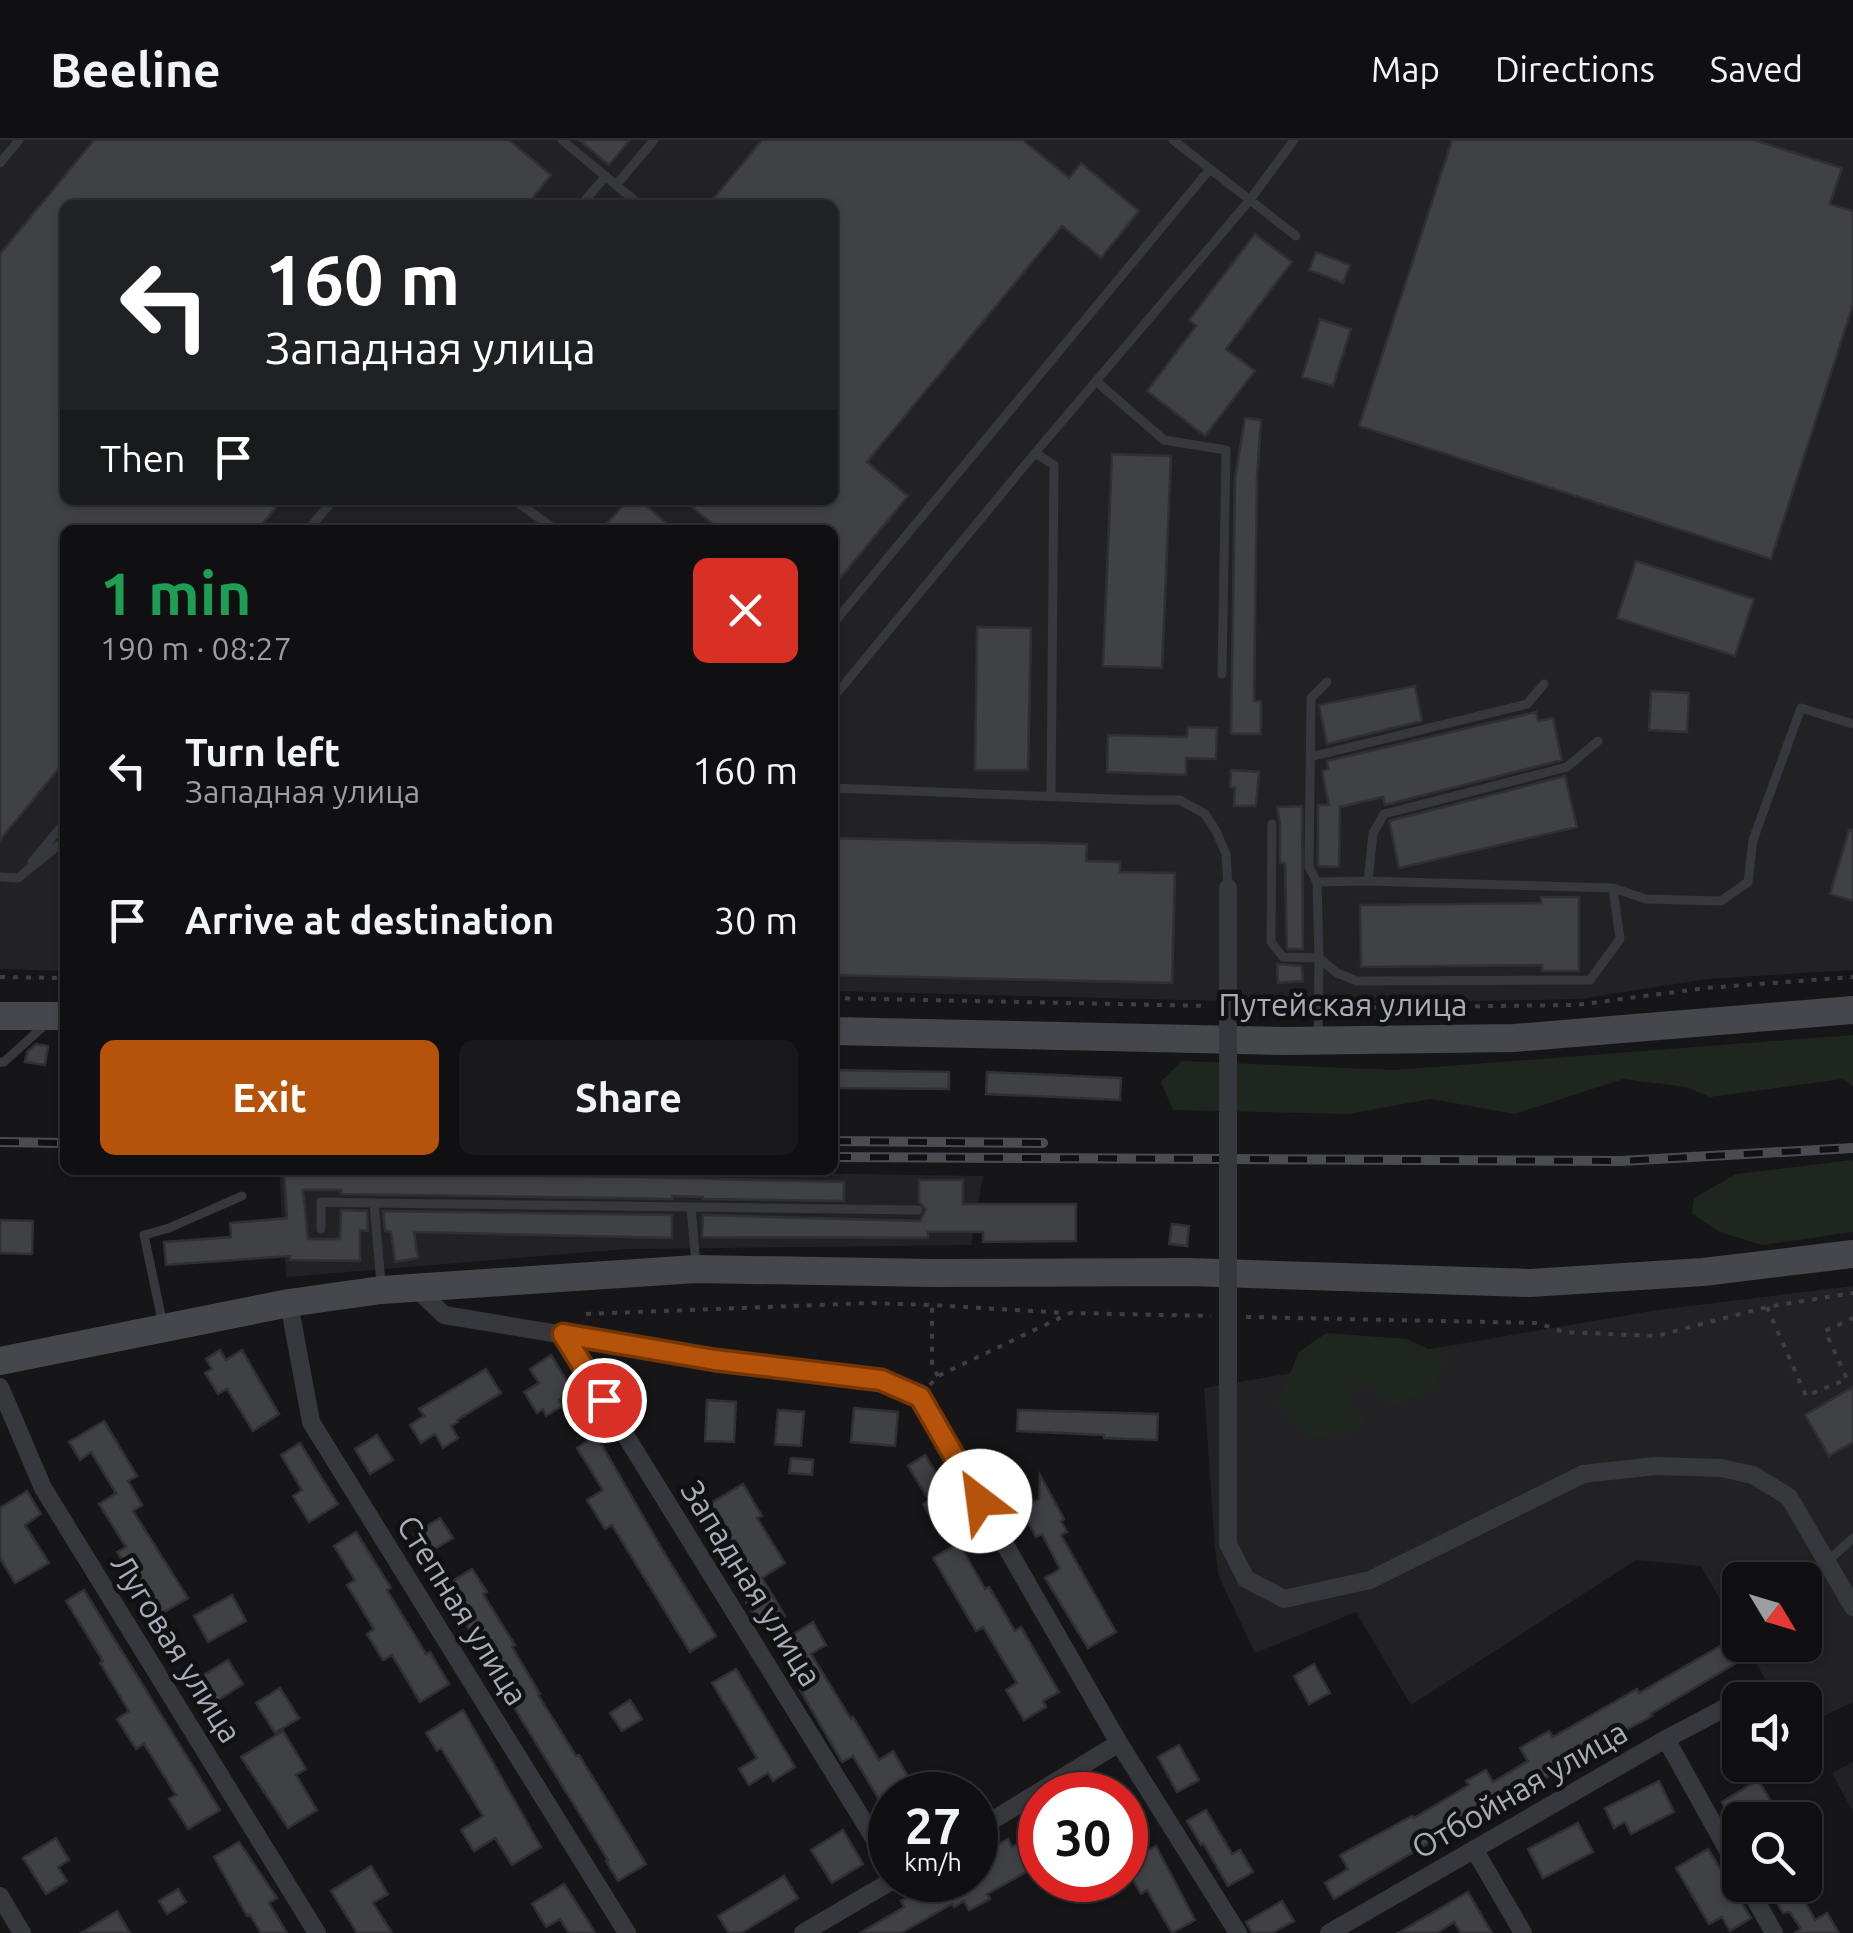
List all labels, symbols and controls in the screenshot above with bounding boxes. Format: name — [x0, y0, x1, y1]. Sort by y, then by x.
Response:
text: Beeline — [50, 42, 221, 96]
text: Map — [1371, 49, 1440, 89]
text: Directions — [1495, 49, 1655, 89]
text: Saved — [1710, 49, 1803, 89]
icon: left — [100, 240, 230, 370]
text: 160 m — [265, 240, 460, 318]
text: Западная улица — [265, 322, 596, 373]
icon: arrive — [206, 430, 261, 485]
text: Then — [100, 437, 186, 479]
button: close — [693, 558, 798, 663]
text: 1 min — [100, 559, 252, 626]
text: 190 m · 08:27 — [100, 630, 292, 666]
text: Turn left — [185, 731, 340, 773]
icon: left — [100, 743, 155, 798]
text: 160 m — [692, 749, 798, 791]
text: Западная улица — [185, 773, 420, 809]
icon: arrive — [100, 893, 155, 948]
text: Arrive at destination — [185, 899, 554, 941]
text: 30 m — [714, 899, 798, 941]
street label: Путейская улица — [1219, 986, 1467, 1022]
button: Exit — [100, 1040, 439, 1155]
button: Share — [459, 1040, 798, 1155]
pin — [562, 1358, 647, 1443]
icon: arrive — [577, 1373, 632, 1428]
position arrow — [928, 1449, 1032, 1553]
street label: Западная улица — [674, 1474, 830, 1692]
street label: Степная улица — [390, 1509, 536, 1711]
street label: Луговая улица — [105, 1547, 249, 1749]
north arrow — [1722, 1562, 1822, 1662]
map controls — [1722, 1562, 1822, 1902]
button: sound — [1722, 1682, 1822, 1782]
street label: Отбойная улица — [1405, 1713, 1633, 1865]
speed limit sign: 30 — [1018, 1772, 1148, 1902]
text: 27 — [905, 1797, 961, 1853]
button: search — [1722, 1802, 1822, 1902]
text: km/h — [904, 1848, 962, 1876]

